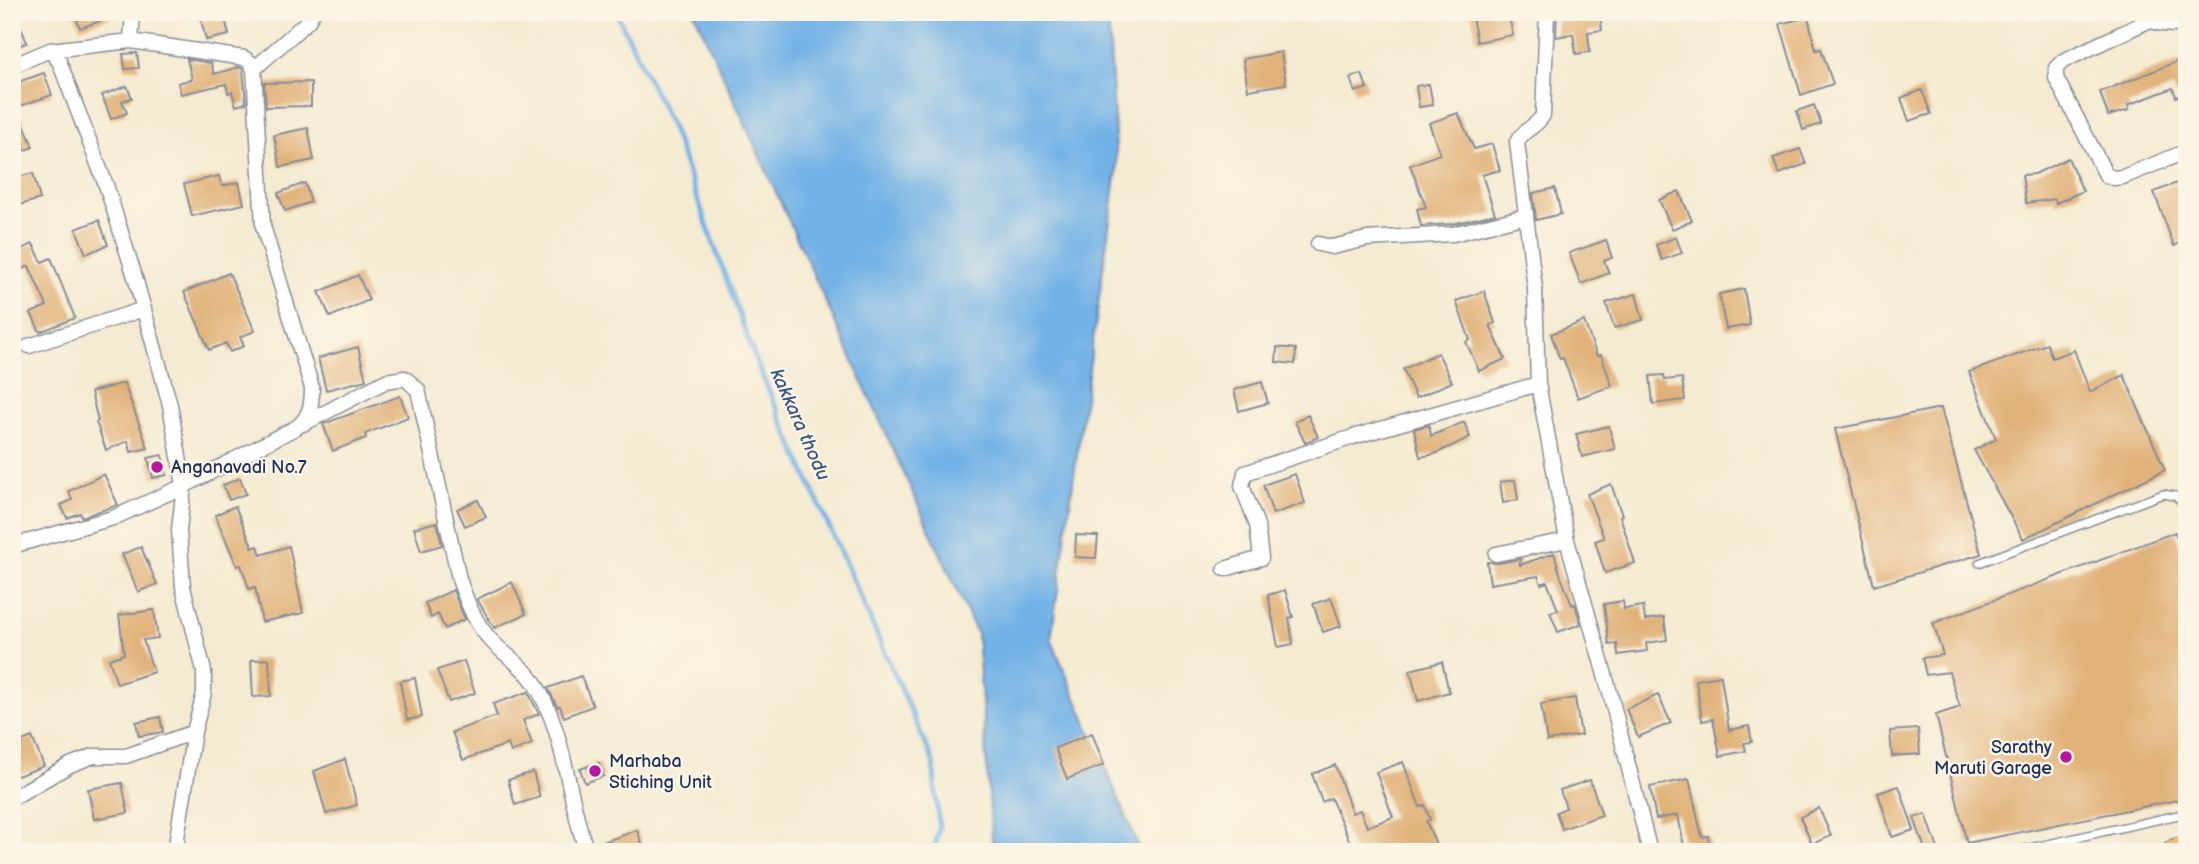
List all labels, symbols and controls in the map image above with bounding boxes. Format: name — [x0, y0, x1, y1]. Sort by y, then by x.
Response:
water label: kakkara thodu — [765, 365, 835, 485]
place label: Anganavadi No.7 — [171, 457, 307, 478]
marker: Anganavadi No.7 — [149, 459, 165, 475]
place label: Sarathy Maruti Garage — [1934, 737, 2053, 779]
marker: Sarathy Maruti Garage — [2058, 749, 2074, 765]
place label: Marhaba Stiching Unit — [609, 751, 712, 793]
marker: Marhaba Stiching Unit — [587, 763, 603, 779]

